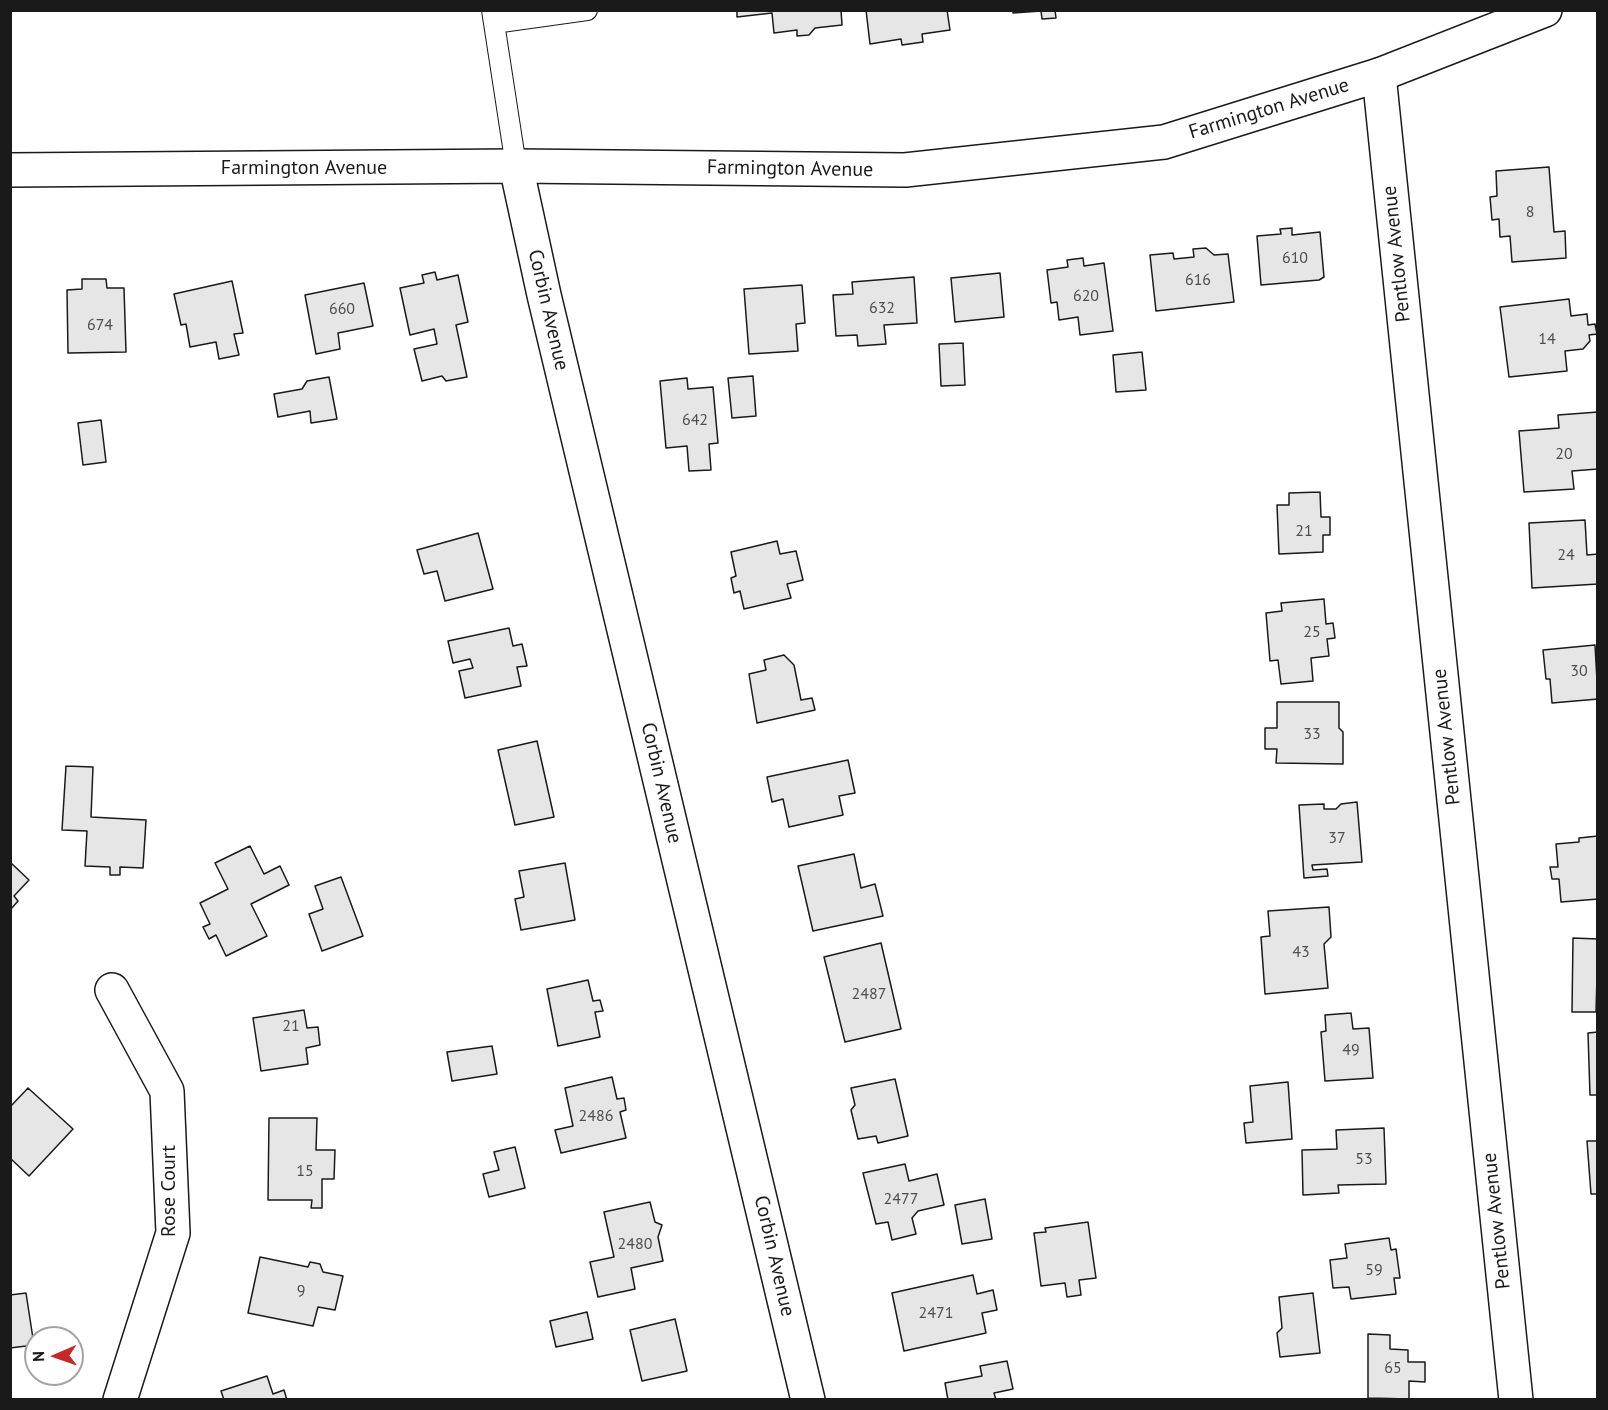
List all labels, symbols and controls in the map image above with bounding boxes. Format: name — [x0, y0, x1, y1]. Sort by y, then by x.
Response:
street label: Farmington Avenue — [1186, 73, 1352, 145]
street label: Farmington Avenue — [221, 156, 387, 180]
street label: Farmington Avenue — [707, 156, 873, 182]
street label: Pentlow Avenue — [1378, 185, 1416, 323]
house number: 8 — [1526, 202, 1534, 222]
street label: Corbin Avenue — [522, 247, 574, 373]
house number: 610 — [1282, 248, 1308, 268]
house number: 616 — [1185, 270, 1211, 290]
house number: 620 — [1073, 286, 1099, 306]
house number: 632 — [869, 298, 895, 318]
house number: 660 — [329, 299, 355, 319]
house number: 674 — [87, 315, 113, 335]
house number: 14 — [1538, 329, 1556, 349]
house number: 642 — [682, 410, 708, 430]
house number: 20 — [1555, 444, 1573, 464]
house number: 21 — [1295, 521, 1313, 541]
house number: 24 — [1557, 545, 1575, 565]
house number: 25 — [1303, 622, 1321, 642]
house number: 30 — [1570, 661, 1588, 681]
street label: Pentlow Avenue — [1428, 668, 1466, 806]
street label: Corbin Avenue — [635, 720, 687, 846]
house number: 33 — [1303, 724, 1321, 744]
house number: 37 — [1328, 828, 1346, 848]
house number: 43 — [1292, 942, 1310, 962]
house number: 2487 — [852, 984, 886, 1004]
house number: 21 — [282, 1016, 300, 1036]
house number: 49 — [1342, 1040, 1360, 1060]
house number: 2486 — [579, 1106, 613, 1126]
street label: Rose Court — [157, 1145, 181, 1237]
house number: 53 — [1355, 1149, 1373, 1169]
street label: Pentlow Avenue — [1478, 1152, 1516, 1290]
house number: 15 — [296, 1161, 314, 1181]
house number: 2477 — [884, 1189, 918, 1209]
street label: Corbin Avenue — [748, 1193, 800, 1319]
house number: 2480 — [618, 1234, 652, 1254]
house number: 59 — [1365, 1260, 1383, 1280]
house number: 9 — [297, 1281, 305, 1301]
house number: 2471 — [919, 1303, 953, 1323]
north arrow — [24, 1326, 84, 1386]
text: N — [28, 1351, 48, 1362]
house number: 65 — [1384, 1358, 1402, 1378]

